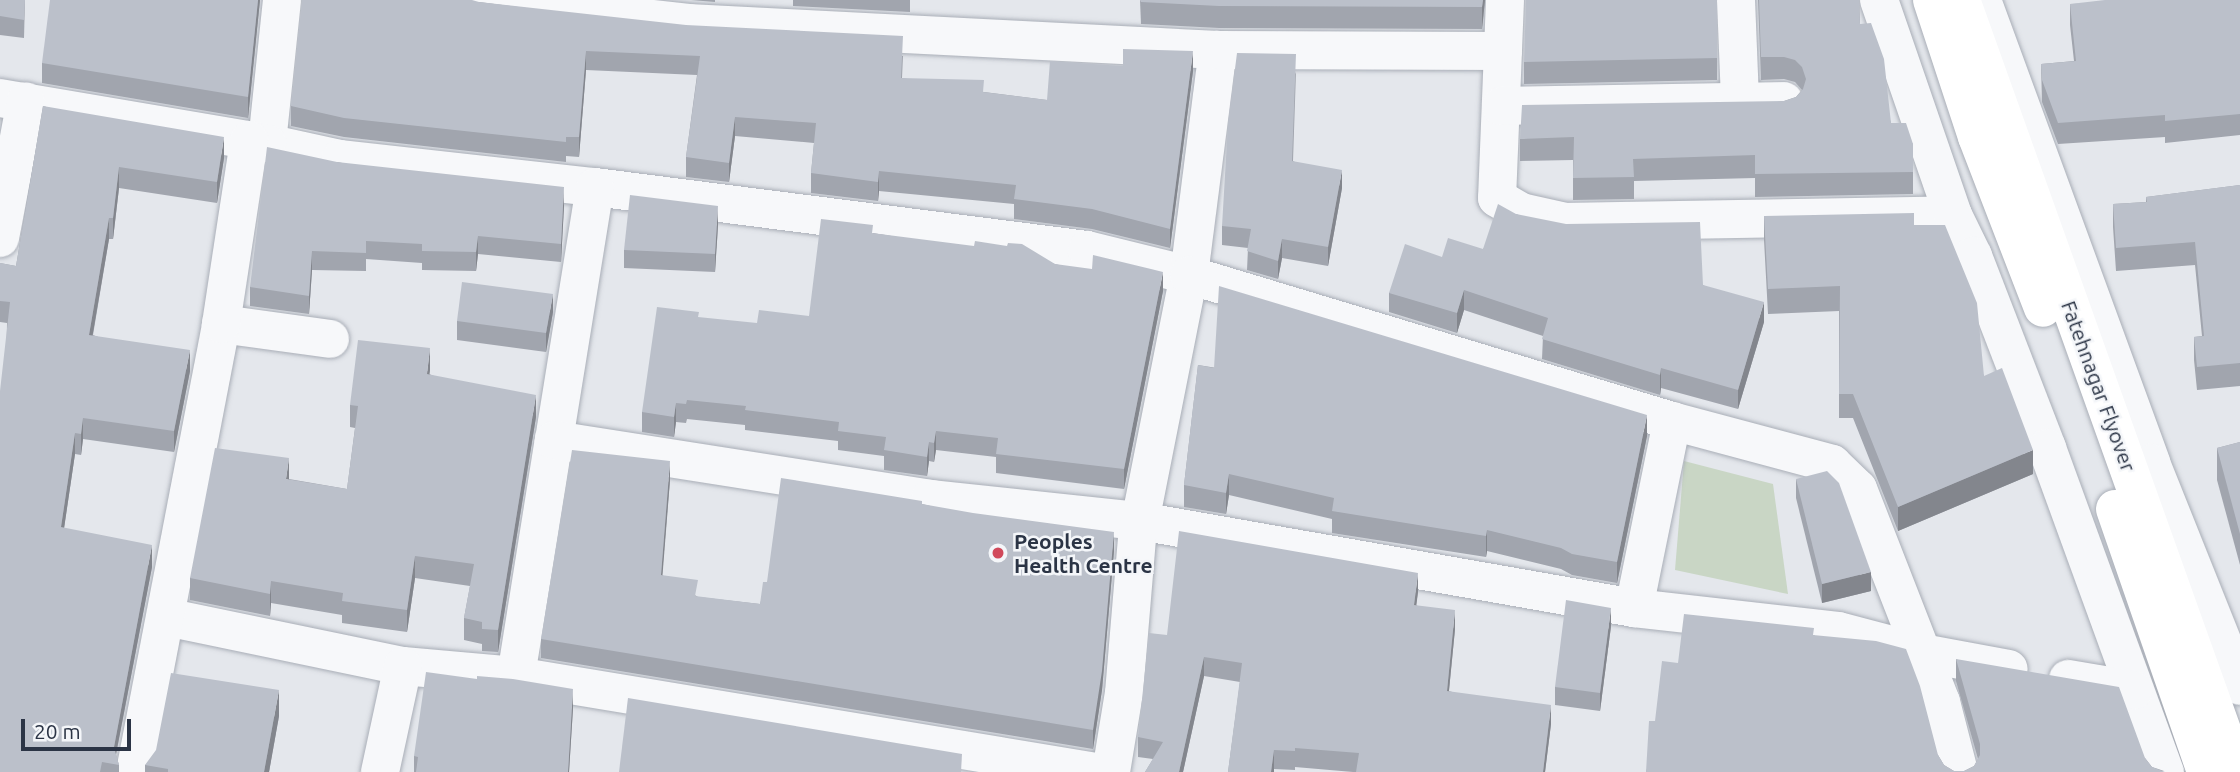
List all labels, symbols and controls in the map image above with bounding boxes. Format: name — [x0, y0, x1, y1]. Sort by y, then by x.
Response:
street label: Fatehnagar Flyover — [2056, 297, 2142, 475]
place label: Peoples Health Centre — [1014, 528, 1153, 578]
marker: Peoples Health Centre — [988, 543, 1008, 563]
scale bar — [24, 706, 135, 750]
text: 20 m — [34, 719, 81, 743]

